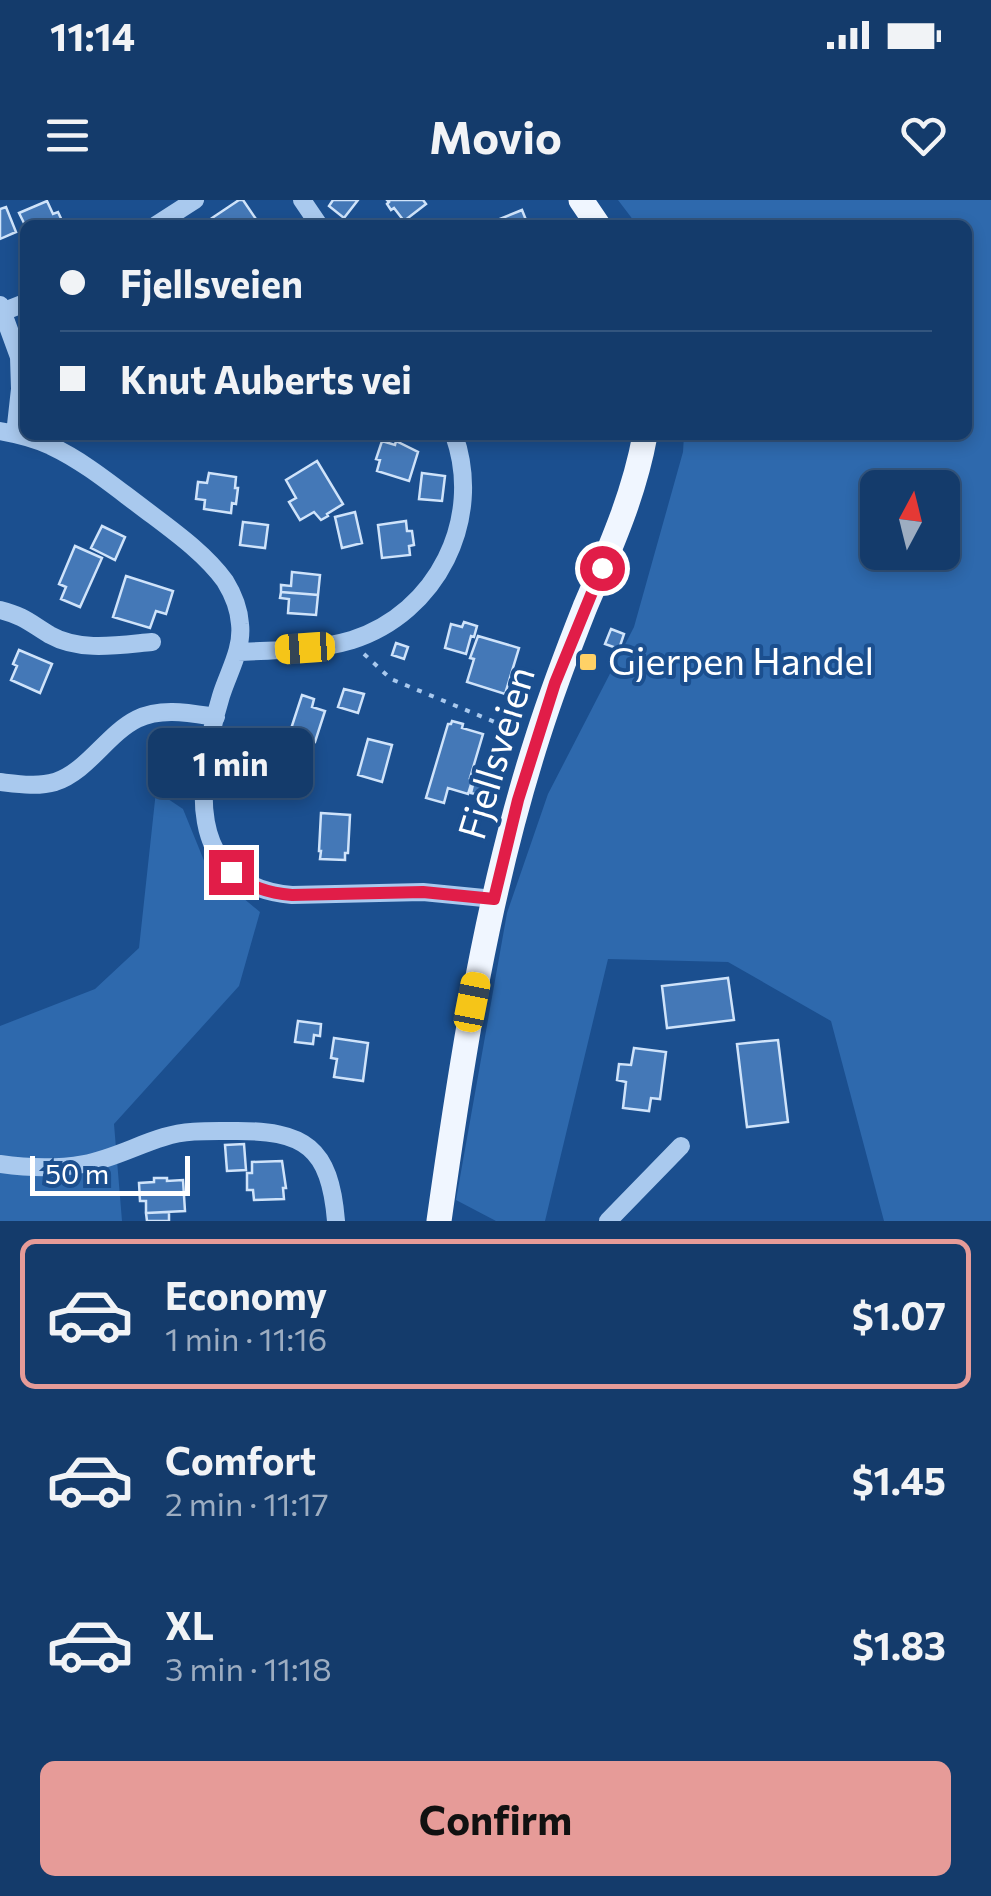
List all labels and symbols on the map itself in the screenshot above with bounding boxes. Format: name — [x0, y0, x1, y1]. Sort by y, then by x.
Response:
north arrow — [860, 470, 960, 570]
route start — [580, 546, 625, 591]
car — [274, 631, 336, 665]
place label: Gjerpen Handel — [608, 636, 874, 683]
marker: Gjerpen Handel — [577, 651, 599, 673]
street label: Fjellsveien — [446, 660, 543, 844]
callout: 1 min — [148, 727, 314, 797]
route end — [209, 850, 254, 895]
car — [452, 970, 492, 1034]
scale bar — [30, 1151, 190, 1196]

